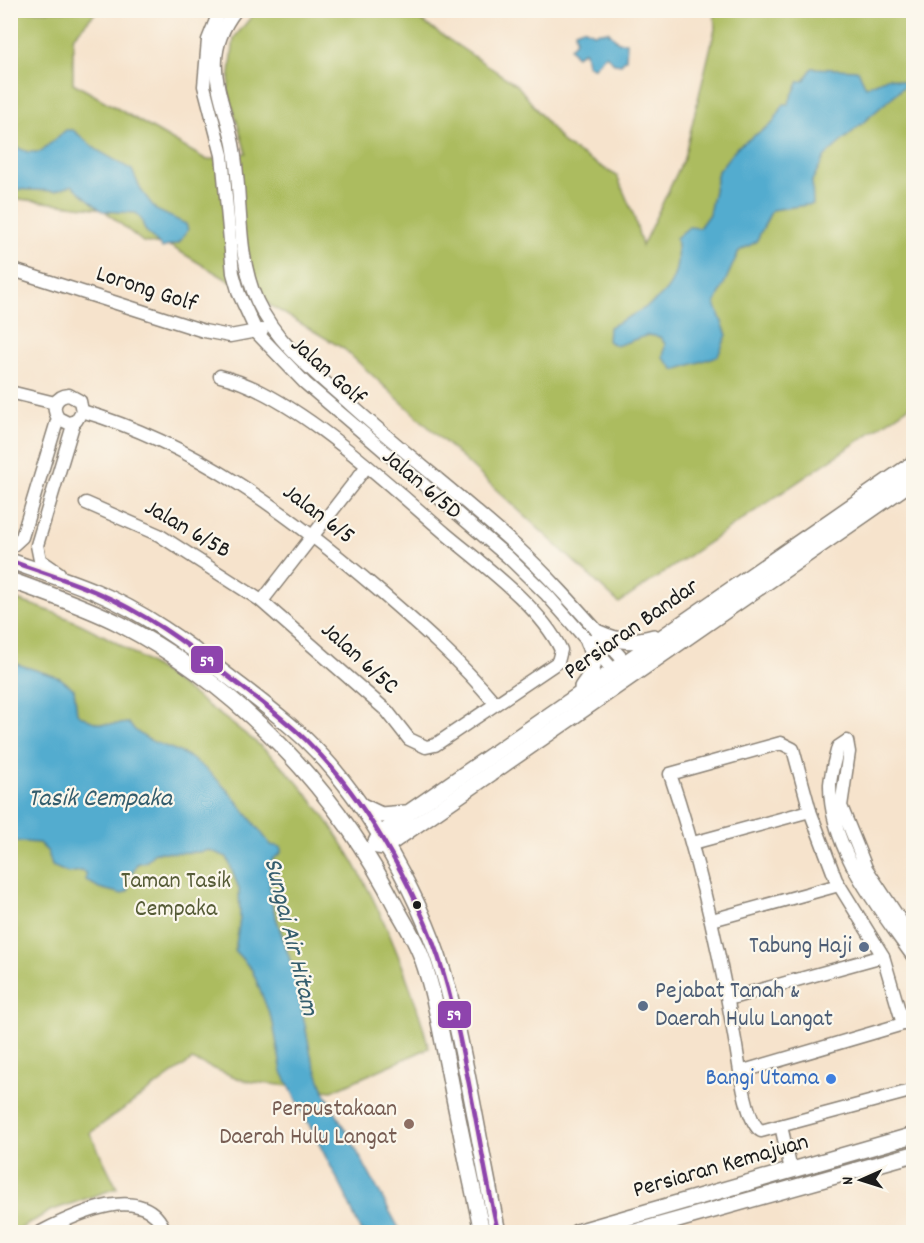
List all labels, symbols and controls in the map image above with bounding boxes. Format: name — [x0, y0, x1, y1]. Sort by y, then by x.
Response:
street label: Lorong Golf — [91, 258, 201, 322]
street label: Jalan Golf — [282, 329, 372, 415]
street label: Jalan 6/5D — [373, 441, 469, 529]
street label: Jalan 6/5 — [275, 476, 361, 554]
street label: Jalan 6/5B — [138, 492, 236, 568]
street label: Persiaran Bandar — [558, 571, 707, 689]
street label: Jalan 6/5C — [312, 615, 406, 704]
line badge: 59 — [190, 645, 224, 674]
text: 59 — [200, 651, 214, 674]
water label: Tasik Cempaka — [28, 781, 174, 818]
water label: Sungai Air Hitam — [253, 854, 328, 1021]
park label: Taman Tasik Cempaka — [121, 865, 231, 927]
unlabelled marker — [411, 899, 423, 911]
place label: Tabung Haji — [749, 930, 852, 964]
marker: Tabung Haji — [857, 940, 871, 954]
place label: Pejabat Tanah & Daerah Hulu Langat — [655, 975, 833, 1037]
marker: Pejabat Tanah & Daerah Hulu Langat — [636, 999, 650, 1013]
line badge: 59 — [437, 1000, 472, 1029]
text: 59 — [447, 1005, 461, 1028]
place label: Bangi Utama — [705, 1062, 820, 1096]
marker: Bangi Utama — [824, 1072, 838, 1086]
place label: Perpustakaan Daerah Hulu Langat — [219, 1093, 397, 1155]
marker: Perpustakaan Daerah Hulu Langat — [402, 1117, 416, 1131]
street label: Persiaran Kemajuan — [629, 1126, 813, 1208]
north arrow — [831, 1150, 891, 1210]
text: N — [837, 1176, 860, 1185]

